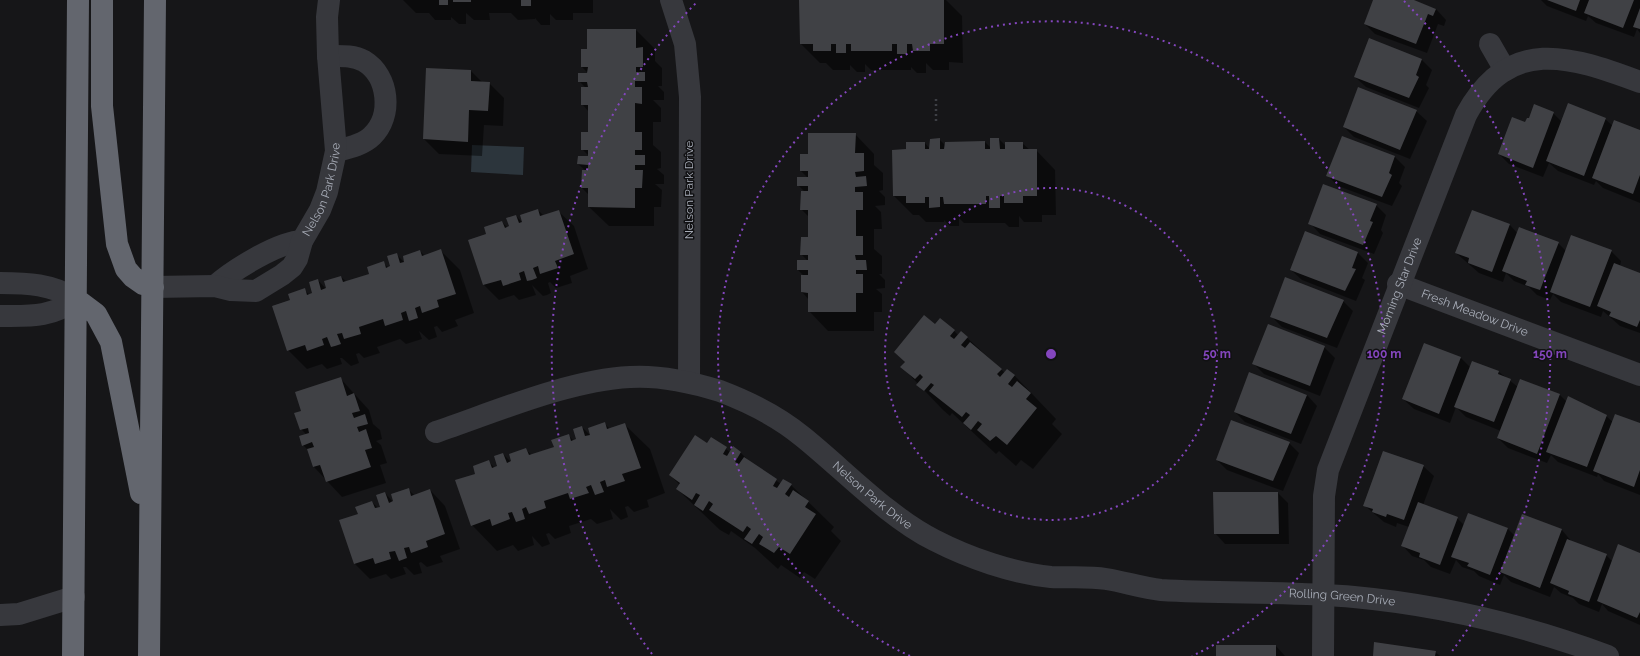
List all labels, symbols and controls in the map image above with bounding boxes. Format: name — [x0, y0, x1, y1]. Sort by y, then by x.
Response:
street label: Nelson Park Drive — [682, 141, 696, 239]
street label: Nelson Park Drive — [299, 142, 343, 239]
street label: Morning Star Drive — [1375, 236, 1425, 336]
street label: Fresh Meadow Drive — [1419, 286, 1530, 339]
centre of rings — [1044, 347, 1058, 361]
text: 50 m — [1203, 347, 1231, 361]
text: 100 m — [1367, 347, 1401, 361]
text: 150 m — [1533, 347, 1567, 361]
street label: Nelson Park Drive — [830, 459, 915, 532]
street label: Rolling Green Drive — [1289, 586, 1396, 609]

